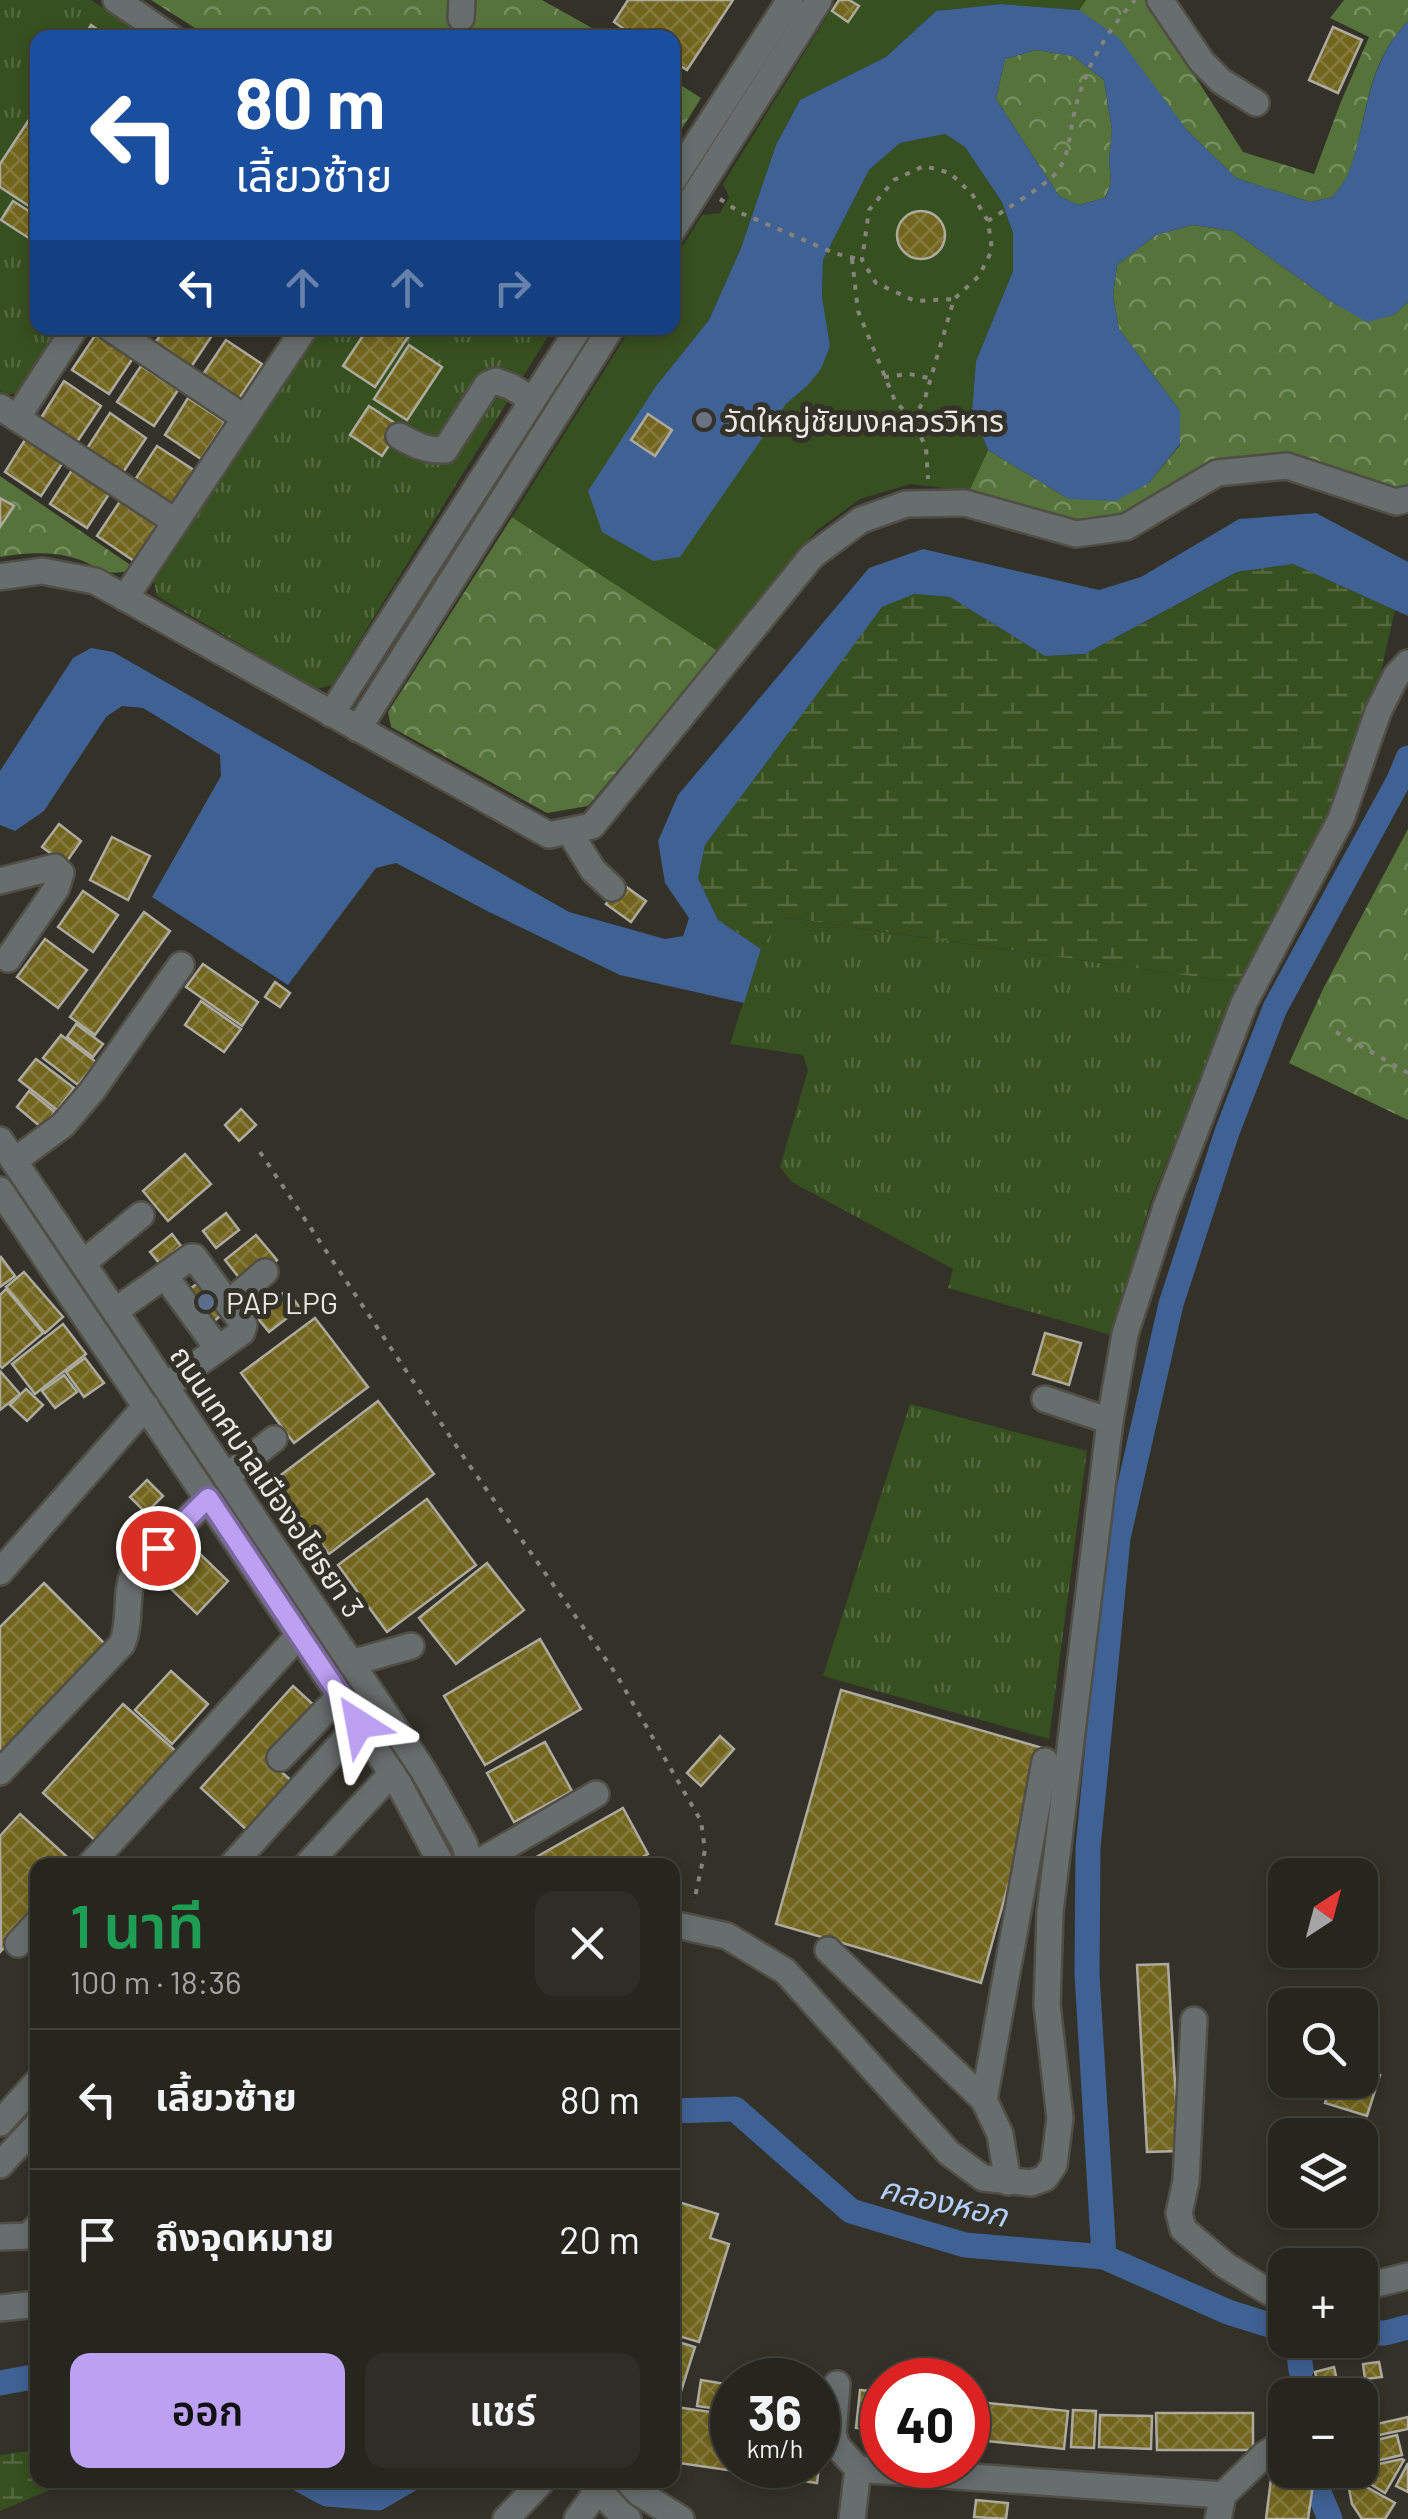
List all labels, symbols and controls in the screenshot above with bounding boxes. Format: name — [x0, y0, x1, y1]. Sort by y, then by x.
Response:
text: 80 m — [235, 59, 385, 143]
icon: left — [70, 70, 200, 200]
text: เลี้ยวซ้าย — [235, 147, 392, 201]
icon: left — [170, 260, 225, 315]
icon: ahead — [275, 260, 330, 315]
icon: ahead — [380, 260, 435, 315]
icon: right — [485, 260, 540, 315]
place label: วัดใหญ่ชัยมงคลวรวิหาร — [724, 402, 1004, 438]
marker: วัดใหญ่ชัยมงคลวรวิหาร — [693, 409, 715, 431]
place label: PAP LPG — [226, 1284, 338, 1320]
marker: PAP LPG — [195, 1291, 217, 1313]
street label: ถนนเทศบาลเมืองอโยธยา 3 — [164, 1338, 372, 1624]
pin — [116, 1506, 201, 1591]
icon: arrive — [131, 1521, 186, 1576]
position arrow — [307, 1672, 411, 1776]
north arrow — [1268, 1858, 1378, 1968]
map controls — [1268, 1858, 1378, 2488]
text: 1 นาที — [70, 1888, 205, 1960]
button: close — [535, 1891, 640, 1996]
text: 100 m · 18:36 — [70, 1962, 241, 2000]
button: search — [1268, 1988, 1378, 2098]
icon: left — [70, 2072, 125, 2127]
text: เลี้ยวซ้าย — [155, 2073, 297, 2119]
text: 80 m — [560, 2076, 640, 2122]
button: layers — [1268, 2118, 1378, 2228]
water label: คลองหอก — [876, 2167, 1013, 2234]
icon: arrive — [70, 2212, 125, 2267]
text: ถึงจุดหมาย — [155, 2213, 334, 2259]
text: 20 m — [559, 2216, 640, 2262]
button: + — [1268, 2248, 1378, 2358]
button: ออก — [70, 2353, 345, 2468]
button: แชร์ — [365, 2353, 640, 2468]
speed limit sign: 40 — [860, 2358, 990, 2488]
button: − — [1268, 2378, 1378, 2488]
text: 36 — [748, 2381, 802, 2441]
text: km/h — [747, 2433, 803, 2463]

